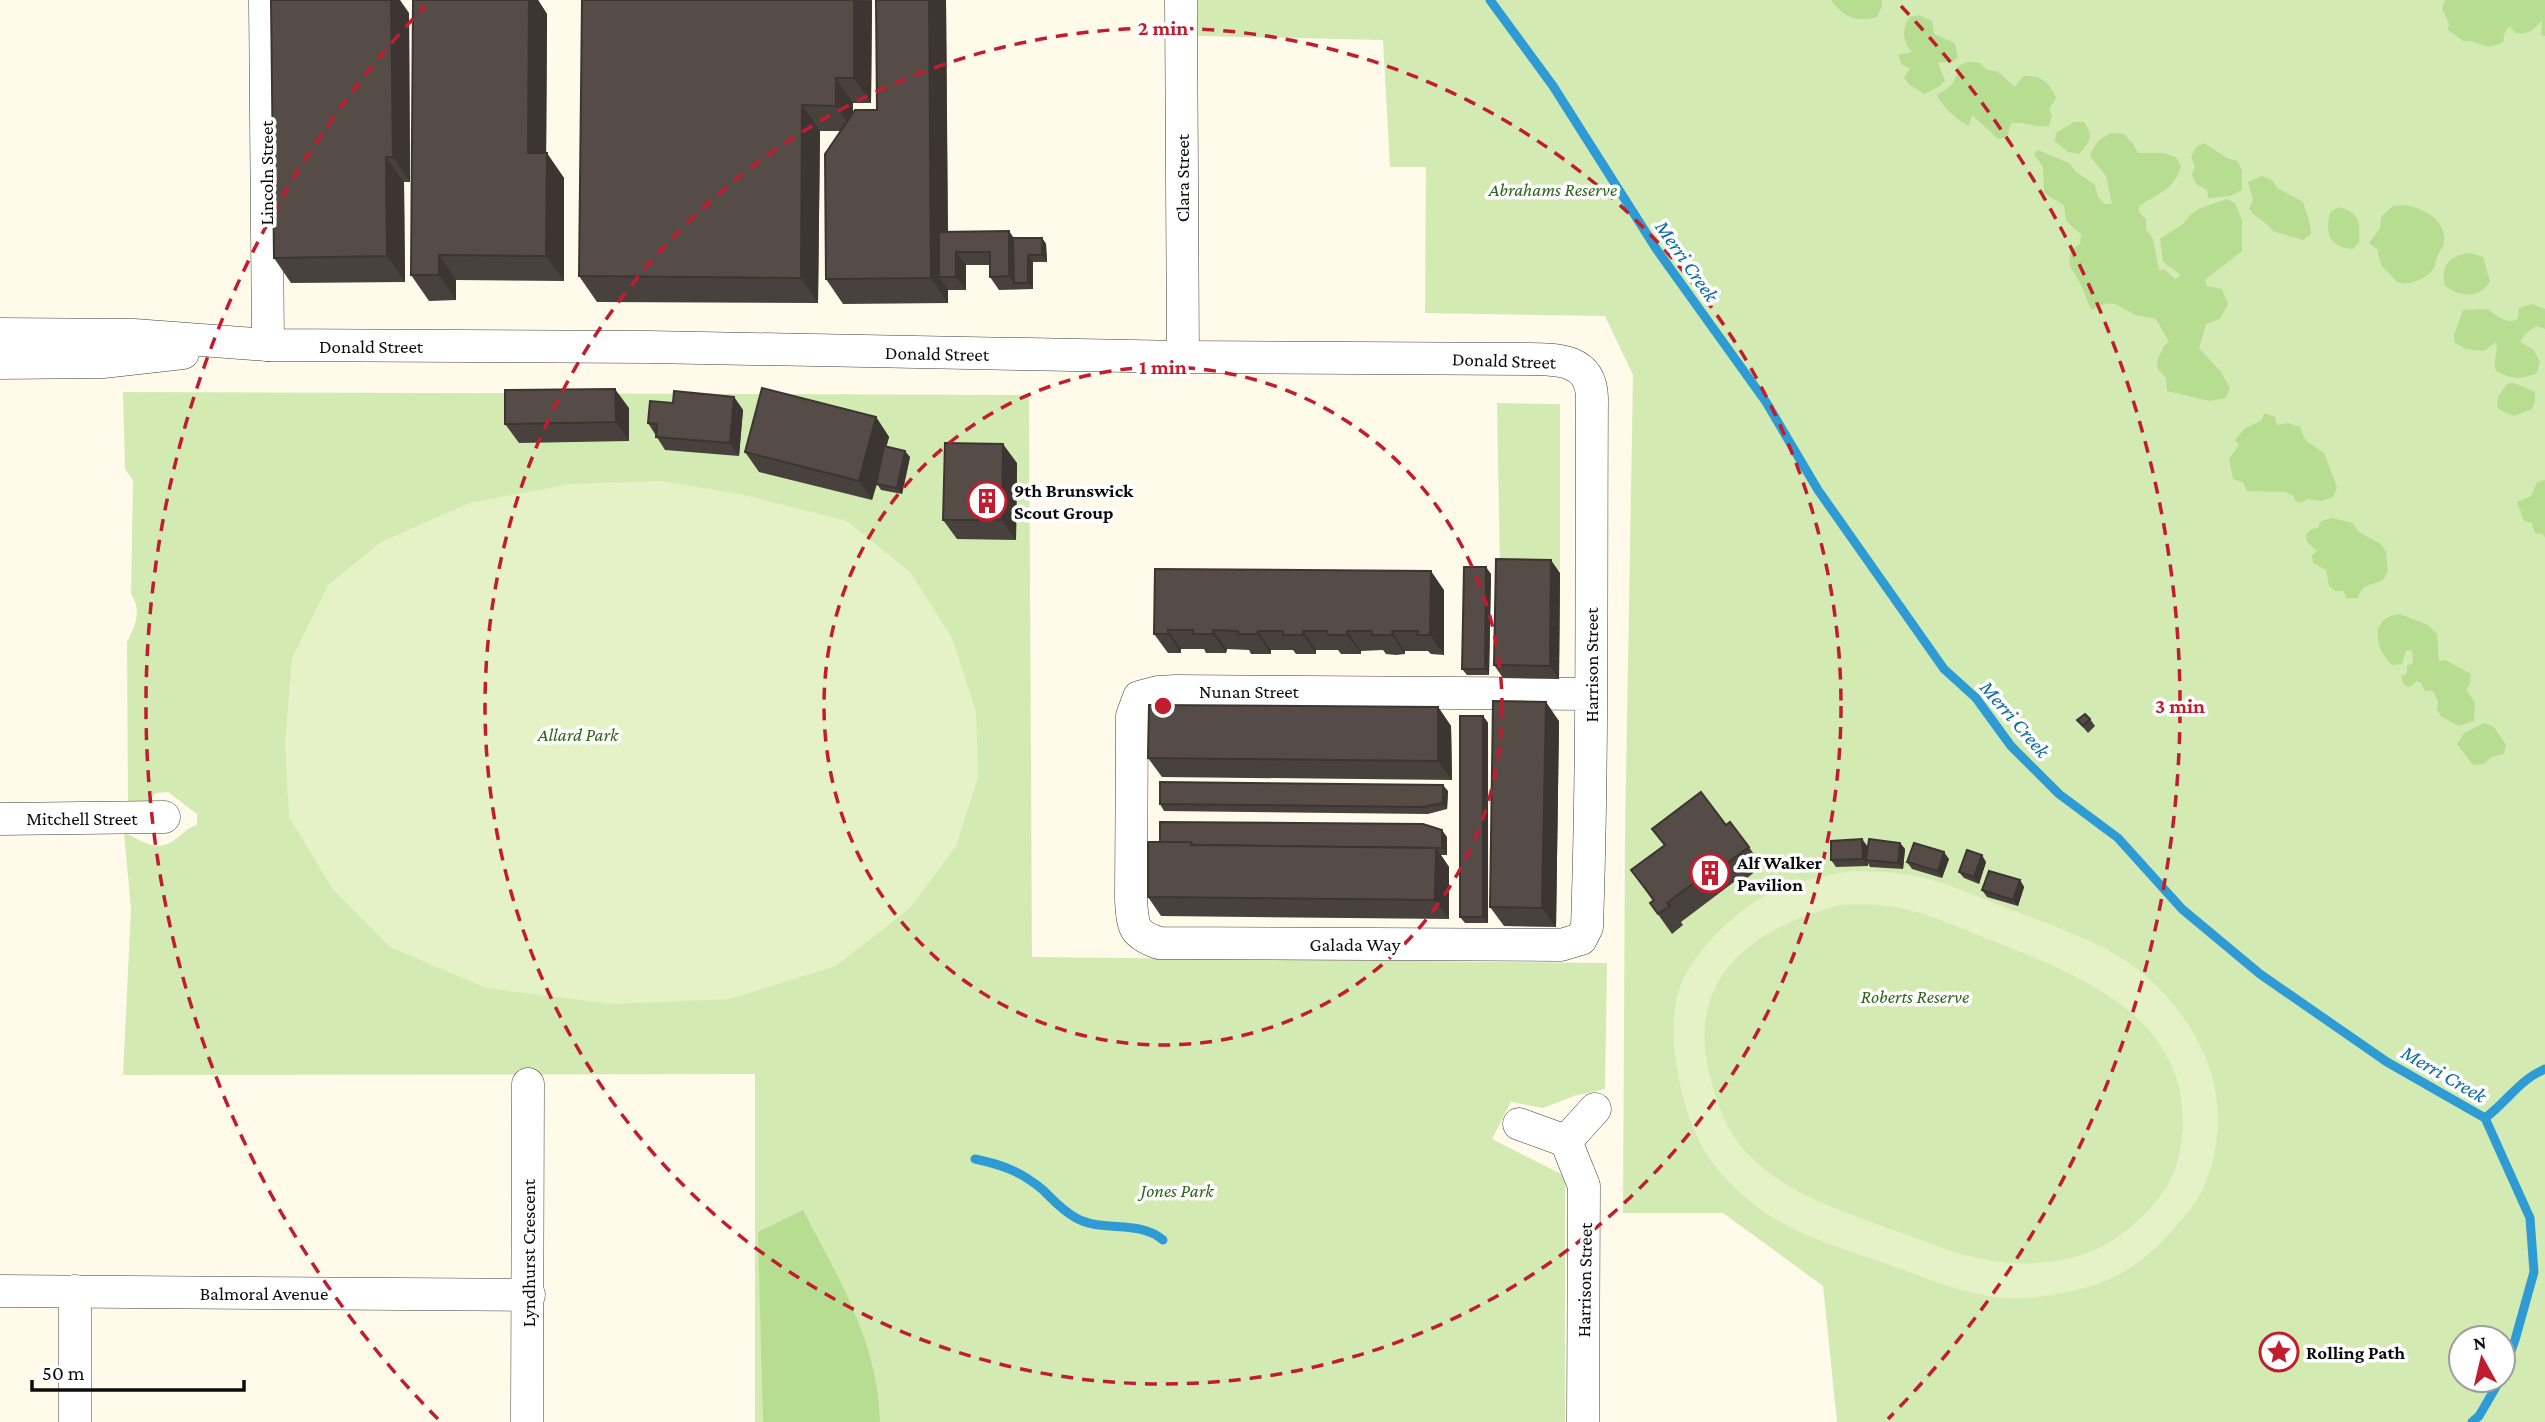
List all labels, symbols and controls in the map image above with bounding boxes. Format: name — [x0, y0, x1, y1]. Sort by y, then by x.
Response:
text: 2 min — [1138, 16, 1188, 40]
street label: Lincoln Street — [256, 120, 277, 226]
street label: Clara Street — [1172, 133, 1193, 222]
park label: Abrahams Reserve — [1488, 179, 1617, 200]
water label: Merri Creek — [1650, 215, 1724, 307]
street label: Donald Street — [319, 336, 424, 357]
street label: Donald Street — [885, 342, 990, 365]
street label: Donald Street — [1452, 348, 1557, 373]
text: 1 min — [1139, 355, 1187, 379]
building icon: 9th Brunswick Scout Group — [966, 480, 1008, 522]
place label: 9th Brunswick Scout Group — [1014, 480, 1134, 523]
street label: Harrison Street — [1581, 607, 1602, 722]
water label: Merri Creek — [1974, 675, 2055, 763]
street label: Nunan Street — [1199, 681, 1300, 702]
centre of rings — [1151, 694, 1175, 718]
text: 3 min — [2155, 694, 2205, 718]
park label: Allard Park — [537, 724, 619, 745]
street label: Mitchell Street — [26, 808, 138, 829]
building icon: Alf Walker Pavilion — [1689, 852, 1731, 894]
place label: Alf Walker Pavilion — [1736, 852, 1822, 895]
street label: Galada Way — [1309, 934, 1401, 955]
park label: Roberts Reserve — [1861, 986, 1969, 1007]
water label: Merri Creek — [2396, 1040, 2491, 1108]
street label: Lyndhurst Crescent — [518, 1178, 539, 1327]
park label: Jones Park — [1138, 1180, 1214, 1201]
street label: Harrison Street — [1573, 1222, 1596, 1338]
street label: Balmoral Avenue — [200, 1283, 328, 1304]
north arrow — [2447, 1324, 2517, 1394]
place icon: Rolling Path — [2258, 1331, 2300, 1373]
text: N — [2472, 1331, 2488, 1354]
place label: Rolling Path — [2306, 1342, 2405, 1363]
scale bar — [32, 1348, 243, 1392]
text: 50 m — [42, 1361, 85, 1385]

